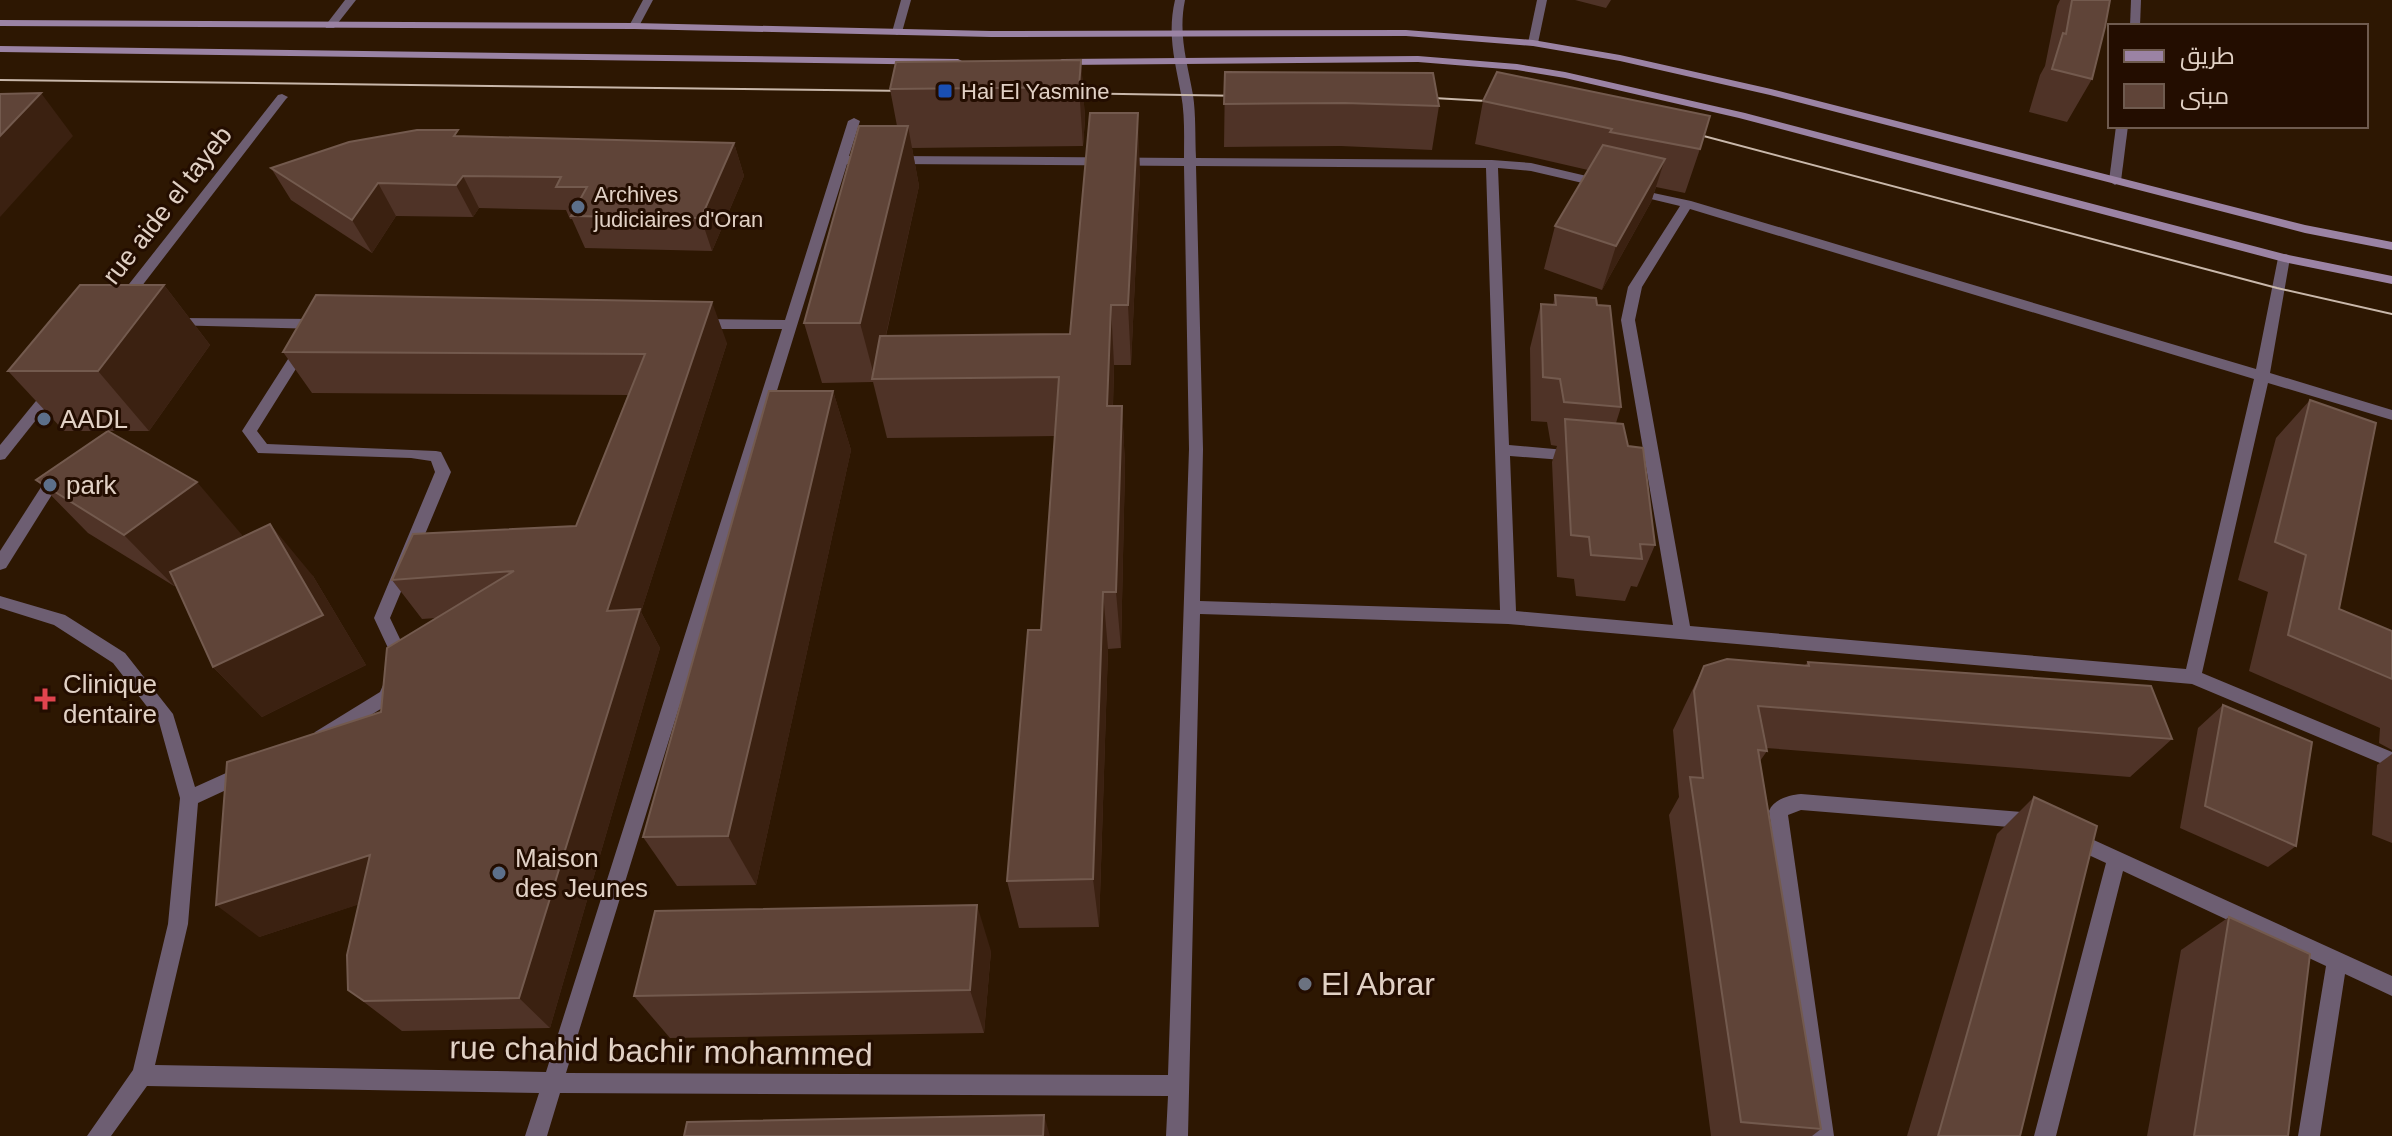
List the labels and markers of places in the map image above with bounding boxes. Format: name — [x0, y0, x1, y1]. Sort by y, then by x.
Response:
place label: Hai El Yasmine — [961, 79, 1109, 104]
marker: Hai El Yasmine — [936, 82, 954, 100]
place label: Archives judiciaires d'Oran — [593, 182, 763, 232]
marker: Archives judiciaires d'Oran — [569, 198, 587, 216]
place label: AADL — [60, 404, 128, 434]
marker: AADL — [35, 410, 53, 428]
place label: park — [66, 470, 118, 500]
marker: park — [41, 476, 59, 494]
place label: Clinique dentaire — [63, 669, 157, 729]
marker: Clinique dentaire — [34, 688, 56, 710]
place label: Maison des Jeunes — [515, 843, 648, 903]
marker: Maison des Jeunes — [490, 864, 508, 882]
place label: El Abrar — [1321, 966, 1435, 1002]
marker: El Abrar — [1296, 975, 1314, 993]

